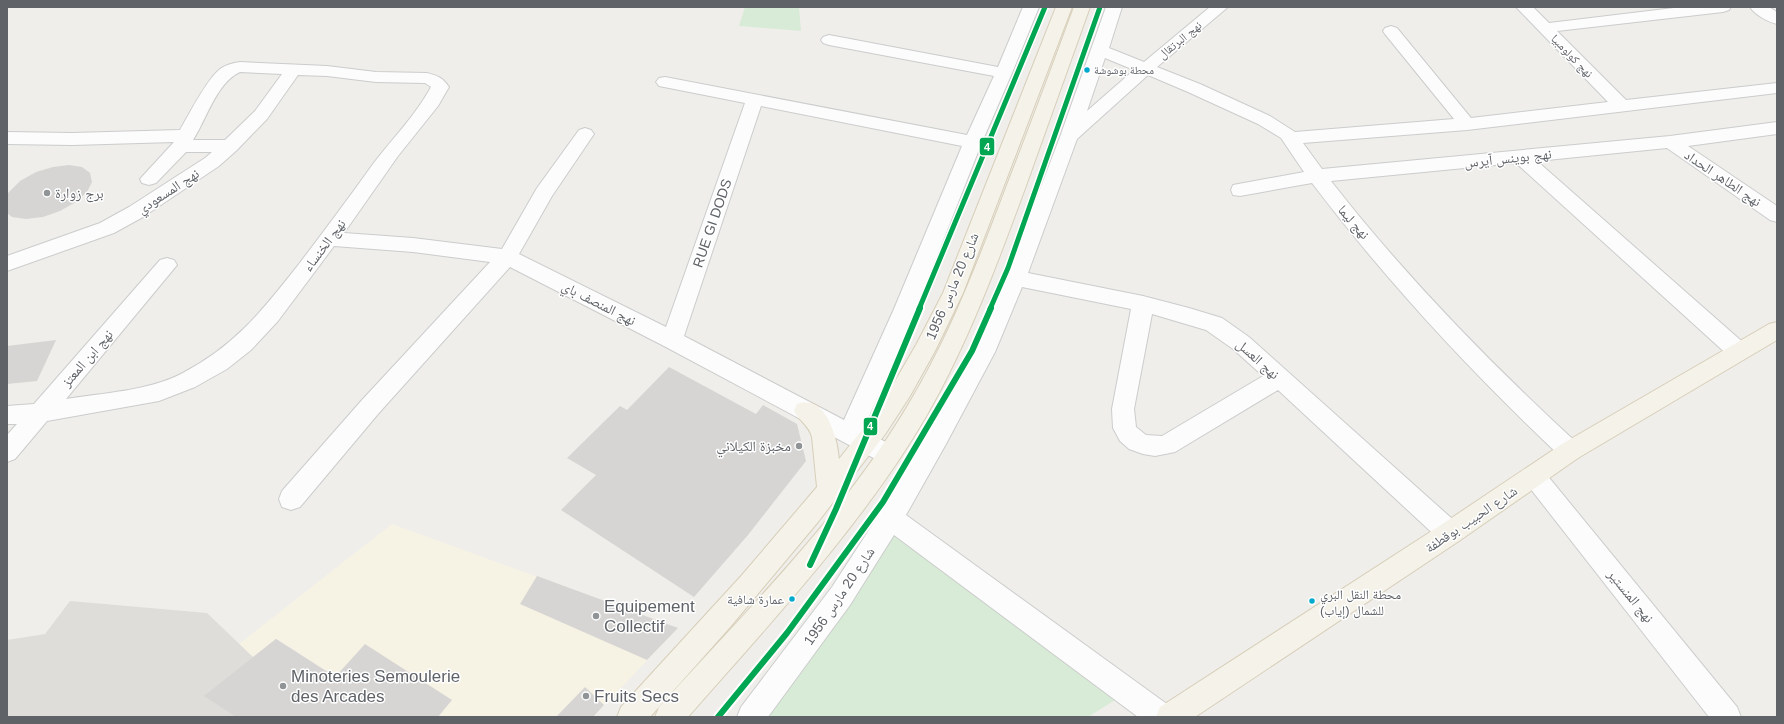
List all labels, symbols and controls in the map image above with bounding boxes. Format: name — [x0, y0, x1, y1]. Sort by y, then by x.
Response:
street label: نهج البرتقال — [1155, 18, 1205, 62]
street label: نهج كولومبيا — [1548, 32, 1596, 81]
place label: محطة بوشوشة — [1094, 64, 1154, 76]
marker: محطة بوشوشة — [1082, 65, 1092, 75]
line badge: 4 — [979, 137, 995, 156]
text: 4 — [984, 141, 991, 153]
street label: نهج بوينس آيرس — [1464, 145, 1553, 173]
street label: نهج الطاهر الحداد — [1680, 146, 1765, 211]
street label: نهج المسعودي — [134, 165, 204, 220]
street label: RUE GI DODS — [689, 177, 735, 269]
place label: برج زوارة — [55, 185, 104, 203]
marker: برج زوارة — [42, 188, 52, 198]
street label: نهج ليما — [1333, 202, 1373, 244]
street label: نهج الخنساء — [299, 216, 350, 275]
street label: شارع 20 مارس 1956 — [922, 230, 984, 343]
street label: نهج المنصف باي — [558, 278, 639, 332]
street label: نهج ابن المعتز — [57, 326, 118, 392]
street label: نهج العسل — [1232, 336, 1283, 384]
line badge: 4 — [863, 417, 878, 436]
text: 4 — [867, 420, 874, 432]
place label: مخبزة الكيلاني — [716, 438, 791, 458]
marker: مخبزة الكيلاني — [794, 441, 804, 451]
street label: شارع الحبيب بوقطفة — [1422, 482, 1521, 557]
street label: شارع 20 مارس 1956 — [800, 544, 879, 649]
street label: نهج المنستير — [1603, 565, 1657, 627]
place label: محطة النقل البري للشمال (إياب) — [1320, 587, 1401, 619]
place label: عمارة شافية — [727, 592, 784, 608]
marker: عمارة شافية — [787, 594, 797, 604]
marker: محطة النقل البري للشمال (إياب) — [1307, 596, 1317, 606]
place label: Equipement Collectif — [604, 597, 695, 636]
marker: Equipement Collectif — [591, 611, 601, 621]
place label: Minoteries Semoulerie des Arcades — [291, 667, 460, 706]
marker: Minoteries Semoulerie des Arcades — [278, 681, 288, 691]
place label: Fruits Secs — [594, 687, 679, 706]
marker: Fruits Secs — [581, 691, 591, 701]

